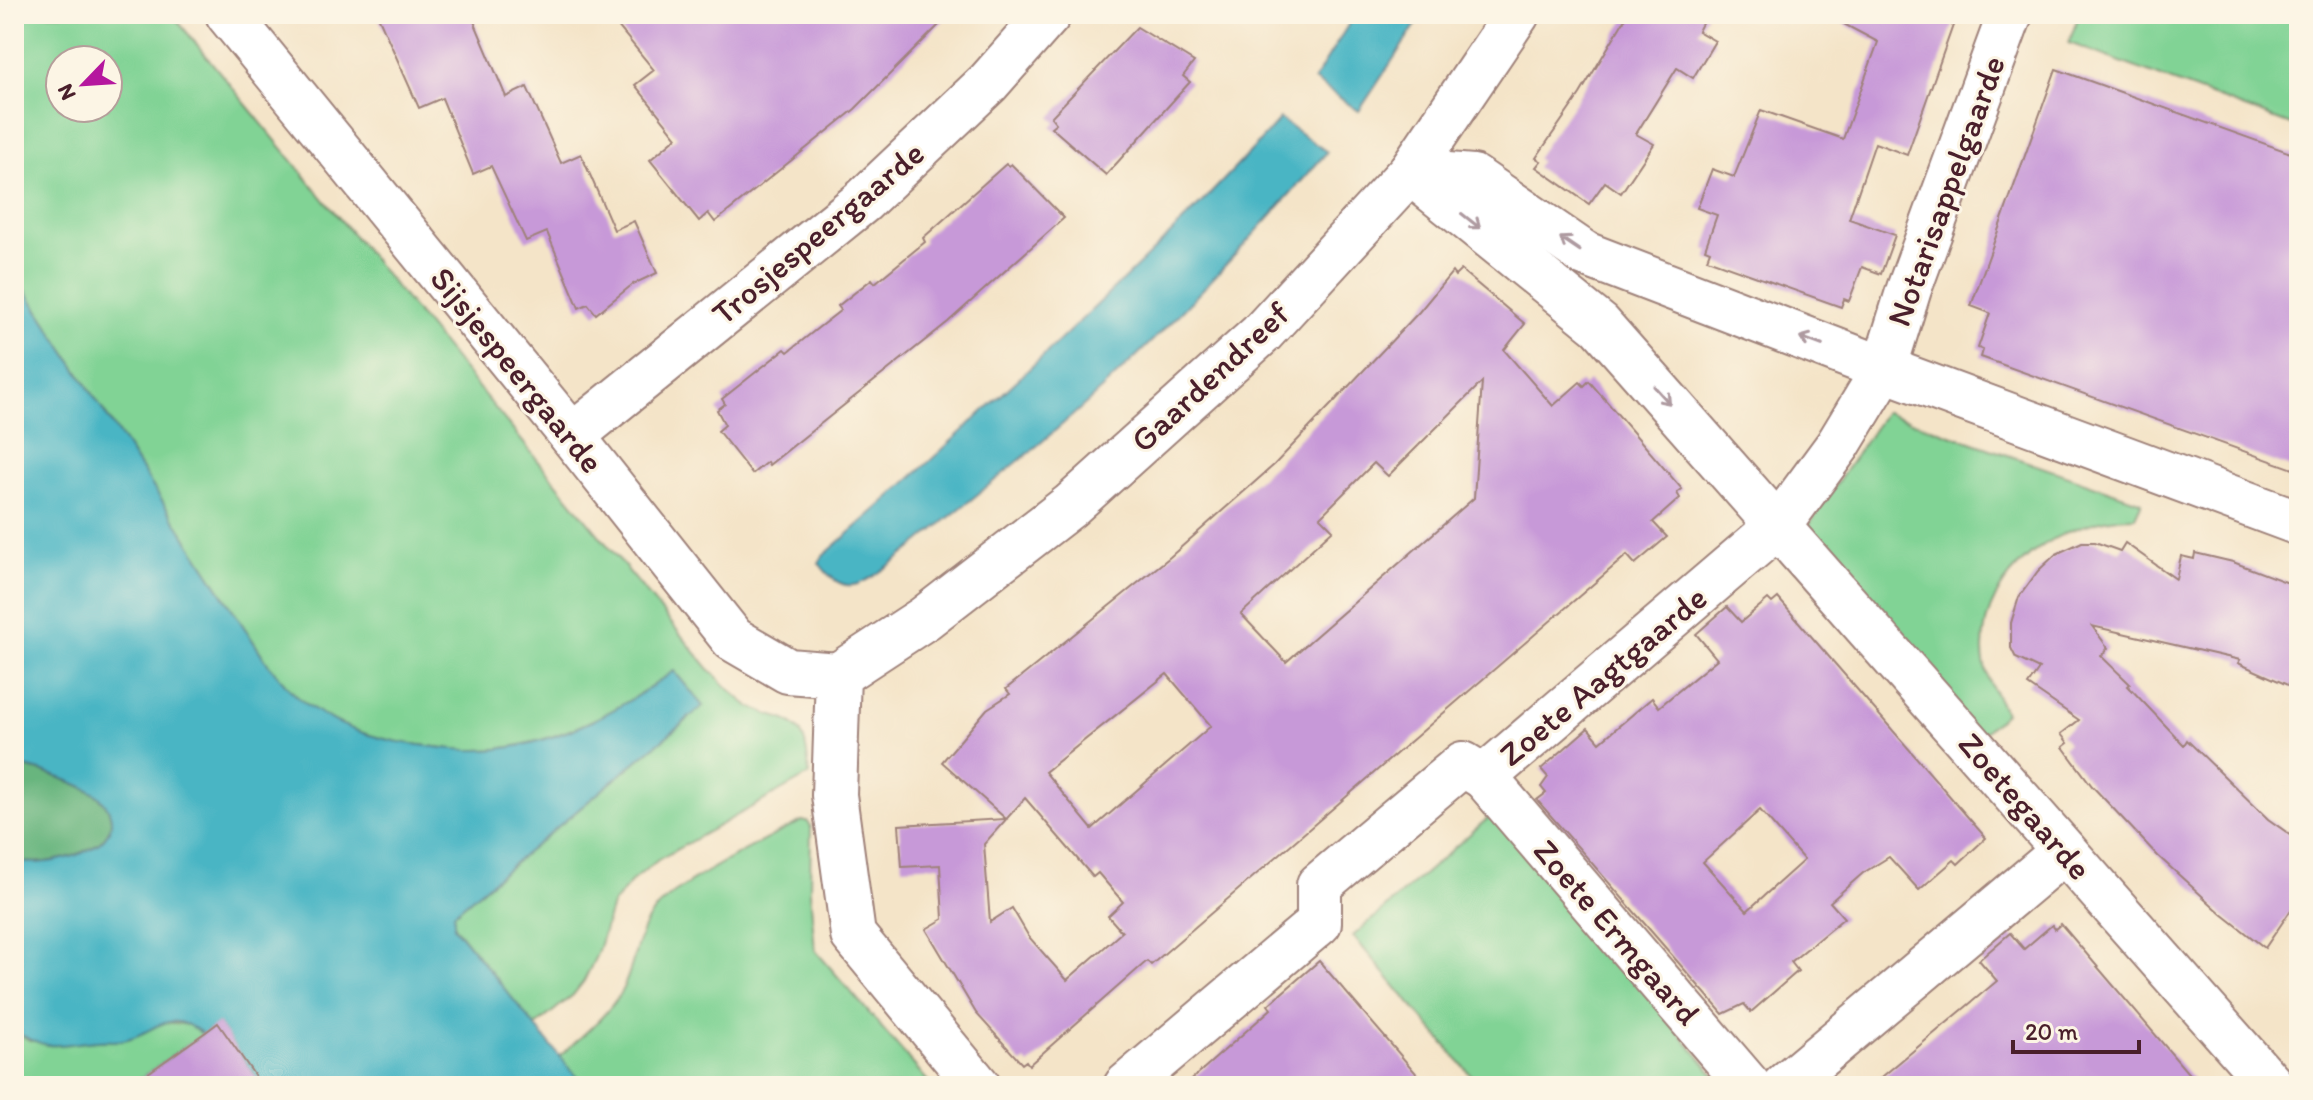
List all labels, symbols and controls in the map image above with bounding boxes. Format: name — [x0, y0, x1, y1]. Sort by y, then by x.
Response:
north arrow — [44, 44, 124, 124]
street label: Notarisappelgaarde — [1878, 50, 2014, 332]
text: N — [51, 80, 82, 105]
street label: Trosjespeergaarde — [703, 132, 933, 334]
one-way arrow — [1460, 212, 1481, 229]
one-way arrow — [1559, 236, 1582, 252]
street label: Sijsjespeergaarde — [421, 259, 613, 481]
street label: Gaardendreef — [1122, 293, 1298, 461]
one-way arrow — [1799, 333, 1824, 347]
one-way arrow — [1653, 385, 1671, 405]
street label: Zoete Aagtgaarde — [1491, 577, 1715, 775]
street label: Zoetegaarde — [1950, 724, 2100, 888]
street label: Zoete Ermgaard — [1525, 831, 1709, 1034]
scale bar — [2013, 1004, 2139, 1054]
text: 20 m — [2025, 1017, 2078, 1046]

